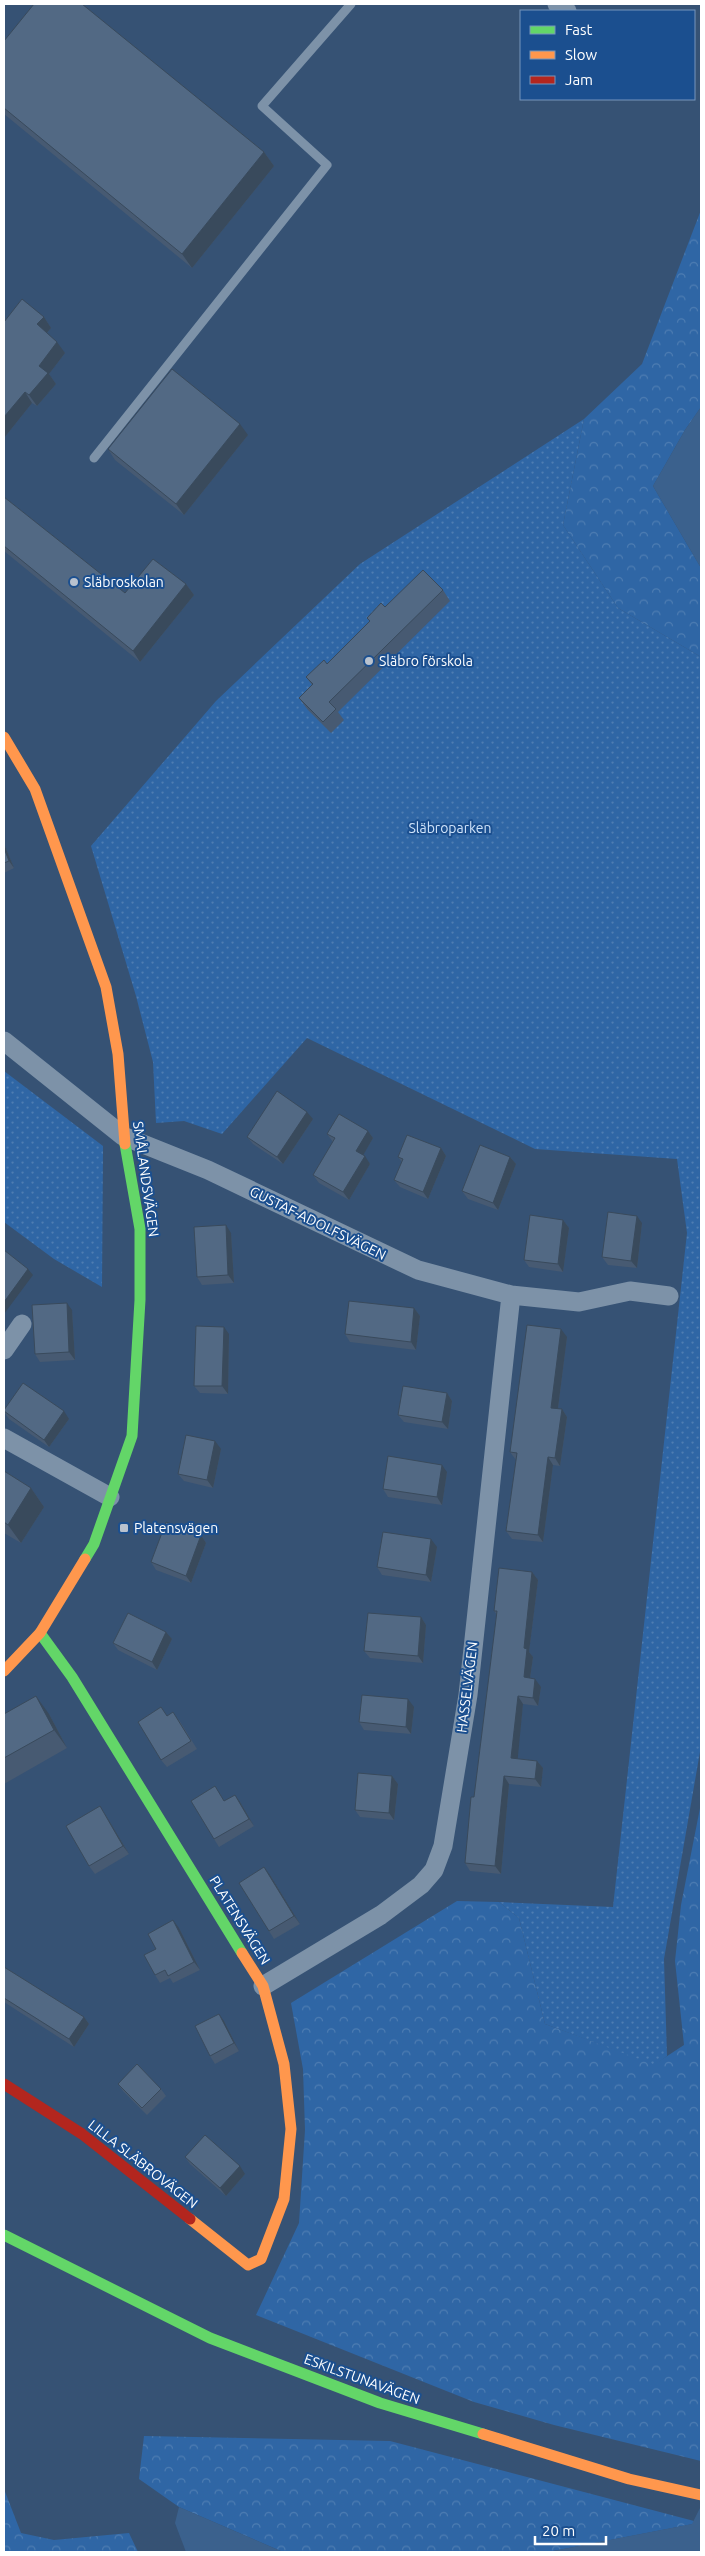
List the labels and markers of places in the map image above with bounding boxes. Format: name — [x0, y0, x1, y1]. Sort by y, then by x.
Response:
place label: Släbroskolan — [84, 574, 164, 590]
marker: Släbroskolan — [68, 576, 80, 588]
place label: Släbro förskola — [379, 653, 473, 669]
marker: Släbro förskola — [363, 655, 375, 667]
place label: Platensvägen — [134, 1520, 218, 1536]
marker: Platensvägen — [118, 1522, 130, 1534]

